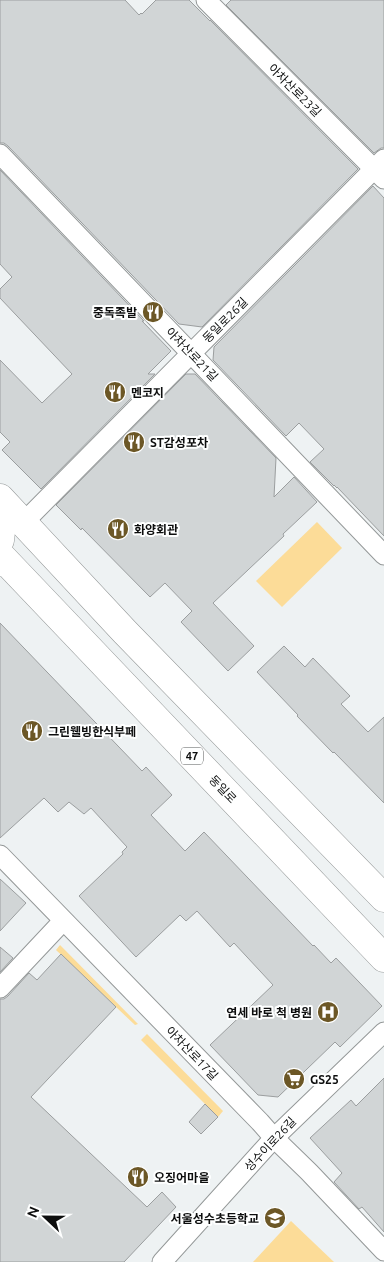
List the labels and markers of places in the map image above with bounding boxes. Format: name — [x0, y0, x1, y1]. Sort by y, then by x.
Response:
restaurant icon: 중독족발 — [141, 300, 165, 324]
place label: 중독족발 — [93, 306, 137, 319]
restaurant icon: 멘코지 — [103, 380, 127, 404]
place label: 멘코지 — [131, 386, 164, 399]
restaurant icon: ST감성포차 — [122, 430, 146, 454]
place label: ST감성포차 — [150, 436, 208, 449]
restaurant icon: 화양회관 — [106, 517, 130, 541]
place label: 화양회관 — [134, 523, 178, 536]
restaurant icon: 그린웰빙한식부페 — [20, 719, 44, 743]
place label: 그린웰빙한식부페 — [48, 725, 136, 738]
hospital icon: 연세 바로 척 병원 — [316, 1000, 340, 1024]
place label: 연세 바로 척 병원 — [226, 1006, 312, 1019]
supermarket icon: GS25 — [282, 1067, 306, 1091]
place label: GS25 — [310, 1073, 339, 1086]
restaurant icon: 오징어마을 — [126, 1165, 150, 1189]
place label: 오징어마을 — [154, 1171, 209, 1184]
school or university icon: 서울성수초등학교 — [263, 1206, 287, 1230]
place label: 서울성수초등학교 — [171, 1212, 259, 1225]

